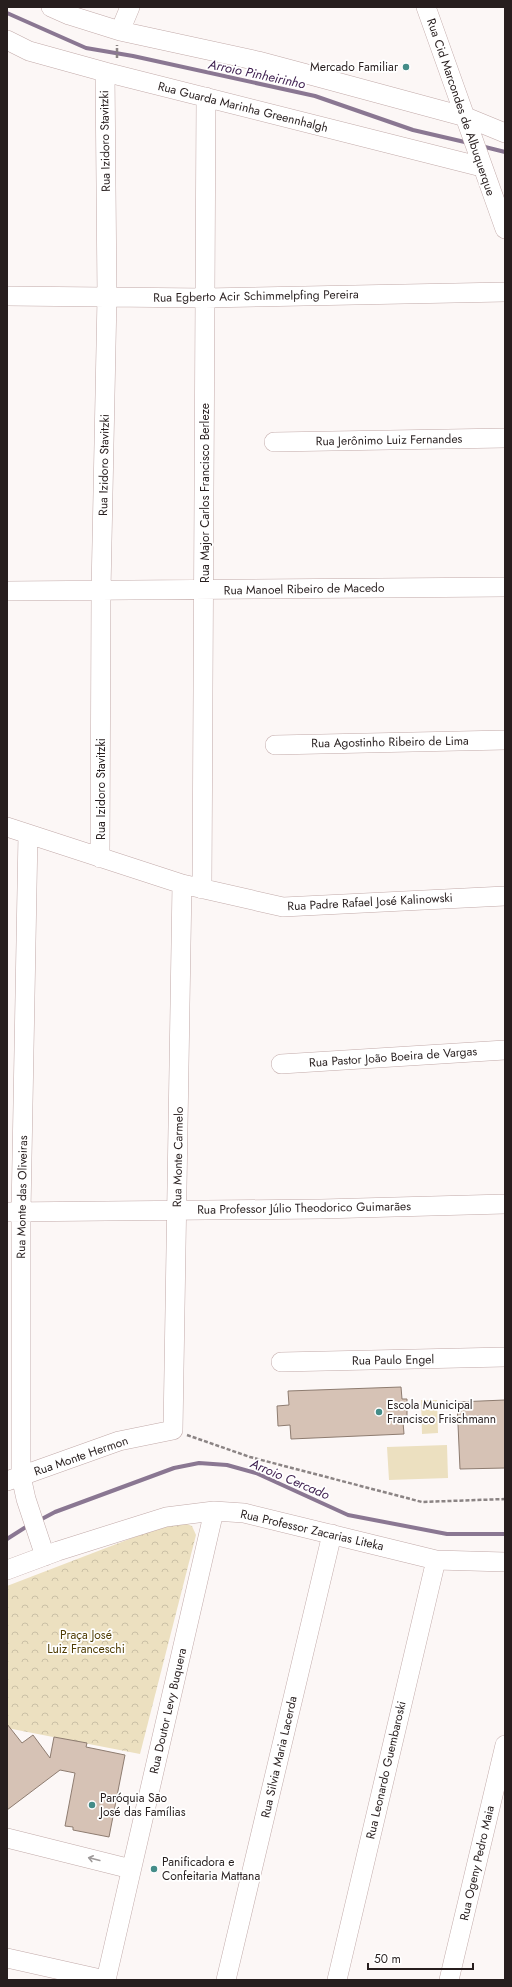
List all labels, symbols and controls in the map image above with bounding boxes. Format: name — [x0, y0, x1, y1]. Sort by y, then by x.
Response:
street label: Rua Cid Marcondes de Albuquerque — [422, 16, 500, 198]
water label: Arroio Pinheirinho — [206, 54, 307, 94]
place label: Mercado Familiar — [310, 58, 399, 76]
marker: Mercado Familiar — [401, 62, 411, 72]
street label: Rua Guarda Marinha Greennhalgh — [156, 77, 330, 137]
street label: Rua Izidoro Stavitzki — [95, 90, 115, 192]
street label: Rua Egberto Acir Schimmelpfing Pereira — [153, 285, 359, 307]
street label: Rua Major Carlos Francisco Berleze — [196, 403, 214, 583]
street label: Rua Izidoro Stavitzki — [94, 414, 114, 516]
street label: Rua Jerônimo Luiz Fernandes — [315, 430, 463, 450]
street label: Rua Manoel Ribeiro de Macedo — [223, 579, 385, 599]
street label: Rua Agostinho Ribeiro de Lima — [311, 732, 469, 752]
street label: Rua Izidoro Stavitzki — [92, 738, 110, 840]
street label: Rua Padre Rafael José Kalinowski — [287, 889, 453, 915]
street label: Rua Pastor João Boeira de Vargas — [308, 1042, 478, 1072]
street label: Rua Monte Carmelo — [168, 1106, 188, 1207]
street label: Rua Monte das Oliveiras — [12, 1135, 32, 1259]
street label: Rua Professor Júlio Theodorico Guimarães — [197, 1197, 411, 1219]
street label: Rua Paulo Engel — [352, 1350, 434, 1370]
place label: Escola Municipal Francisco Frischmann — [387, 1396, 496, 1428]
marker: Escola Municipal Francisco Frischmann — [374, 1407, 384, 1417]
street label: Rua Monte Hermon — [31, 1431, 131, 1481]
water label: Arroio Cercado — [247, 1453, 333, 1504]
street label: Rua Professor Zacarias Liteka — [239, 1505, 386, 1555]
park label: Praça José Luiz Franceschi — [47, 1626, 125, 1658]
street label: Rua Doutor Levy Buquera — [145, 1646, 191, 1776]
street label: Rua Silvia Maria Lacerda — [256, 1694, 302, 1820]
street label: Rua Leonardo Guembaroski — [361, 1699, 411, 1841]
place label: Paróquia São José das Famílias — [98, 1789, 186, 1821]
marker: Paróquia São José das Famílias — [87, 1800, 97, 1810]
street label: Rua Ogeny Pedro Maia — [455, 1803, 499, 1922]
place label: Panificadora e Confeitaria Mattana — [162, 1853, 260, 1885]
one-way arrow — [87, 1855, 100, 1863]
marker: Panificadora e Confeitaria Mattana — [149, 1864, 159, 1874]
scale bar — [368, 1945, 473, 1971]
text: 50 m — [374, 1950, 401, 1968]

